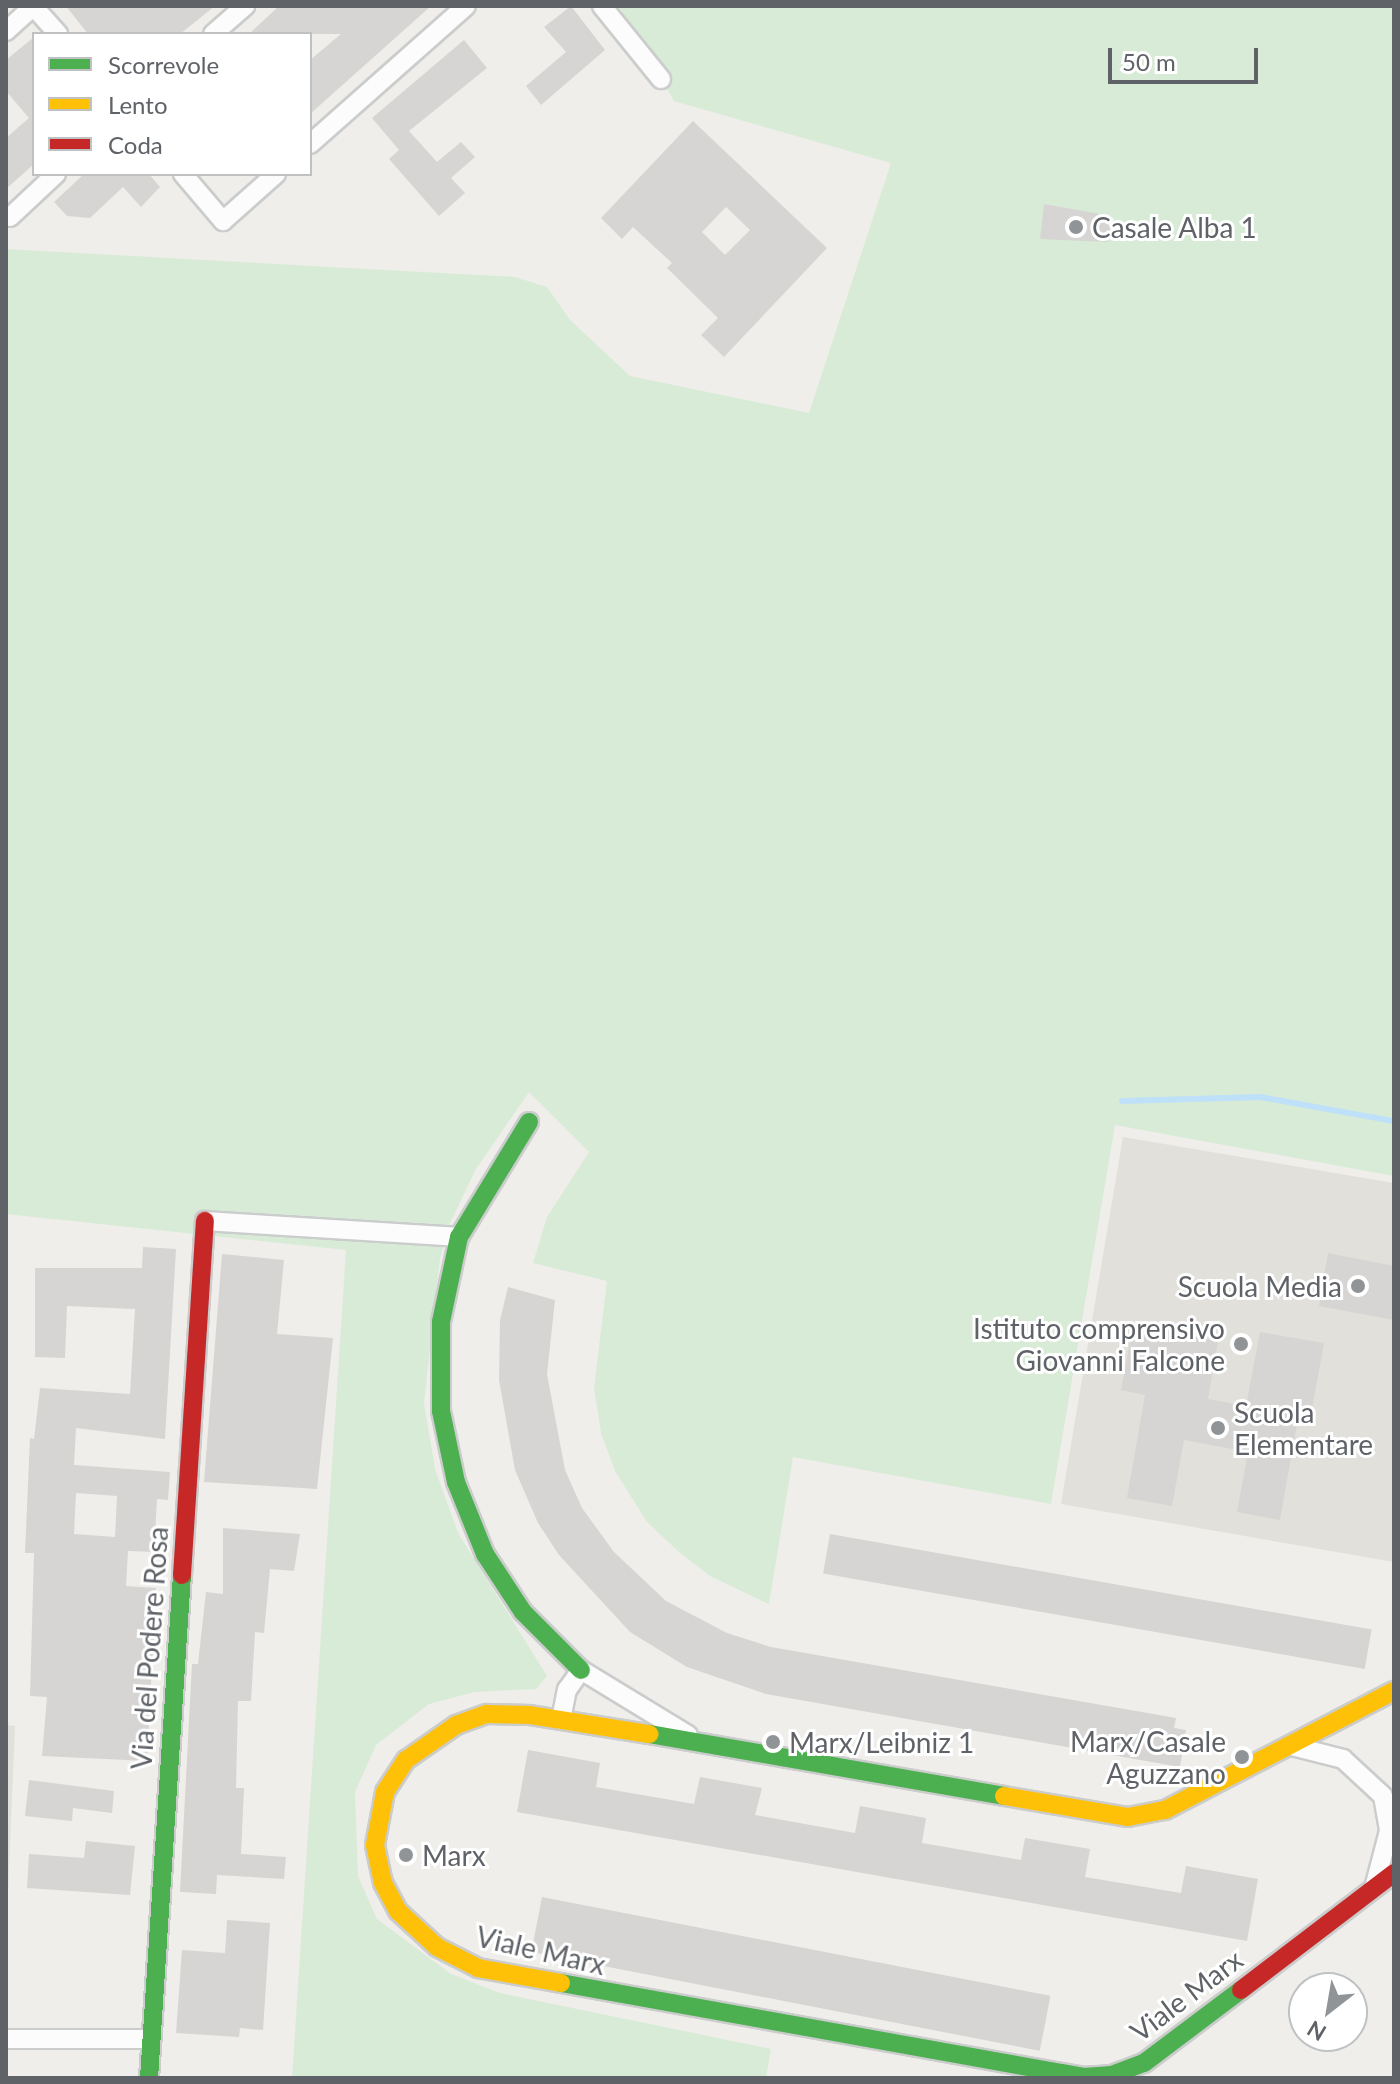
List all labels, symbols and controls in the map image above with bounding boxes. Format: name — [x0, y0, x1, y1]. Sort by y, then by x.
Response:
legend — [32, 32, 312, 176]
scale bar — [1112, 32, 1262, 82]
text: 50 m — [1122, 47, 1176, 76]
text: Scorrevole — [108, 50, 219, 79]
text: Lento — [108, 90, 168, 119]
text: Coda — [108, 130, 163, 159]
place label: Casale Alba 1 — [1092, 210, 1258, 244]
marker: Casale Alba 1 — [1067, 218, 1085, 236]
place label: Scuola Media — [1178, 1269, 1342, 1303]
marker: Scuola Media — [1349, 1277, 1367, 1295]
place label: Istituto comprensivo Giovanni Falcone — [973, 1311, 1225, 1377]
marker: Istituto comprensivo Giovanni Falcone — [1232, 1335, 1250, 1353]
place label: Scuola Elementare — [1234, 1395, 1373, 1461]
marker: Scuola Elementare — [1209, 1419, 1227, 1437]
street label: Via del Podere Rosa — [124, 1525, 174, 1771]
place label: Marx/Casale Aguzzano — [1070, 1724, 1226, 1790]
place label: Marx/Leibniz 1 — [789, 1725, 974, 1759]
marker: Marx/Leibniz 1 — [764, 1733, 782, 1751]
marker: Marx/Casale Aguzzano — [1233, 1748, 1251, 1766]
place label: Marx — [422, 1838, 486, 1872]
marker: Marx — [397, 1846, 415, 1864]
street label: Viale Marx — [473, 1919, 609, 1981]
street label: Viale Marx — [1123, 1942, 1249, 2048]
north arrow — [1288, 1972, 1368, 2052]
text: N — [1302, 2015, 1331, 2047]

